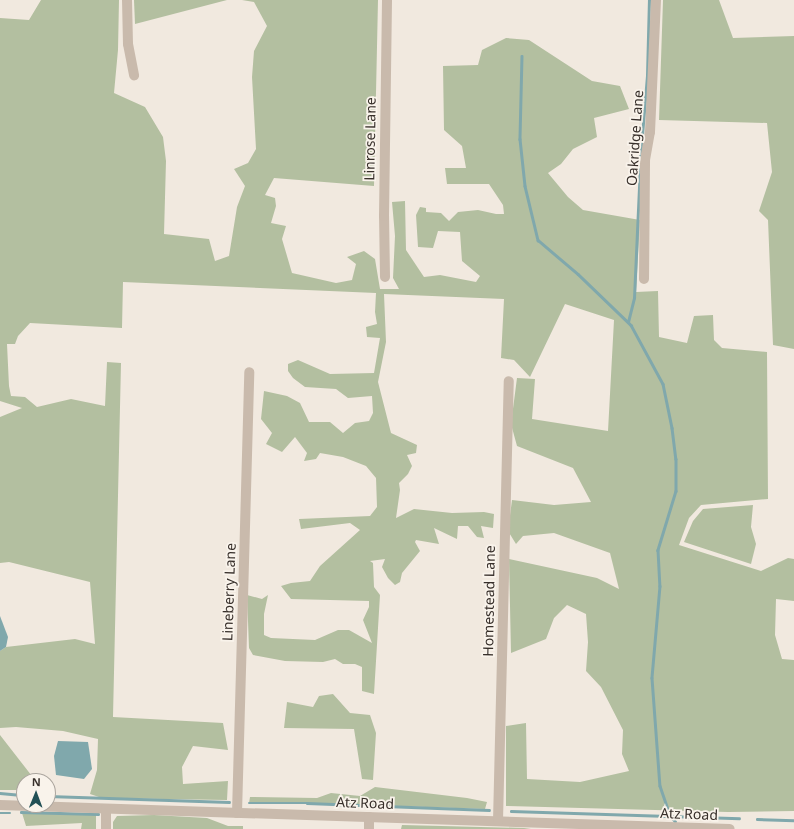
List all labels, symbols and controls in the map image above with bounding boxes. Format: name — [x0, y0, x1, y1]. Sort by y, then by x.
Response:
street label: Oakridge Lane — [623, 89, 647, 187]
street label: Linrose Lane — [361, 97, 379, 181]
street label: Lineberry Lane — [219, 543, 239, 641]
street label: Homestead Lane — [480, 545, 498, 657]
north arrow — [16, 773, 56, 813]
text: N — [32, 774, 41, 789]
street label: Atz Road — [336, 794, 394, 812]
street label: Atz Road — [660, 805, 718, 823]

